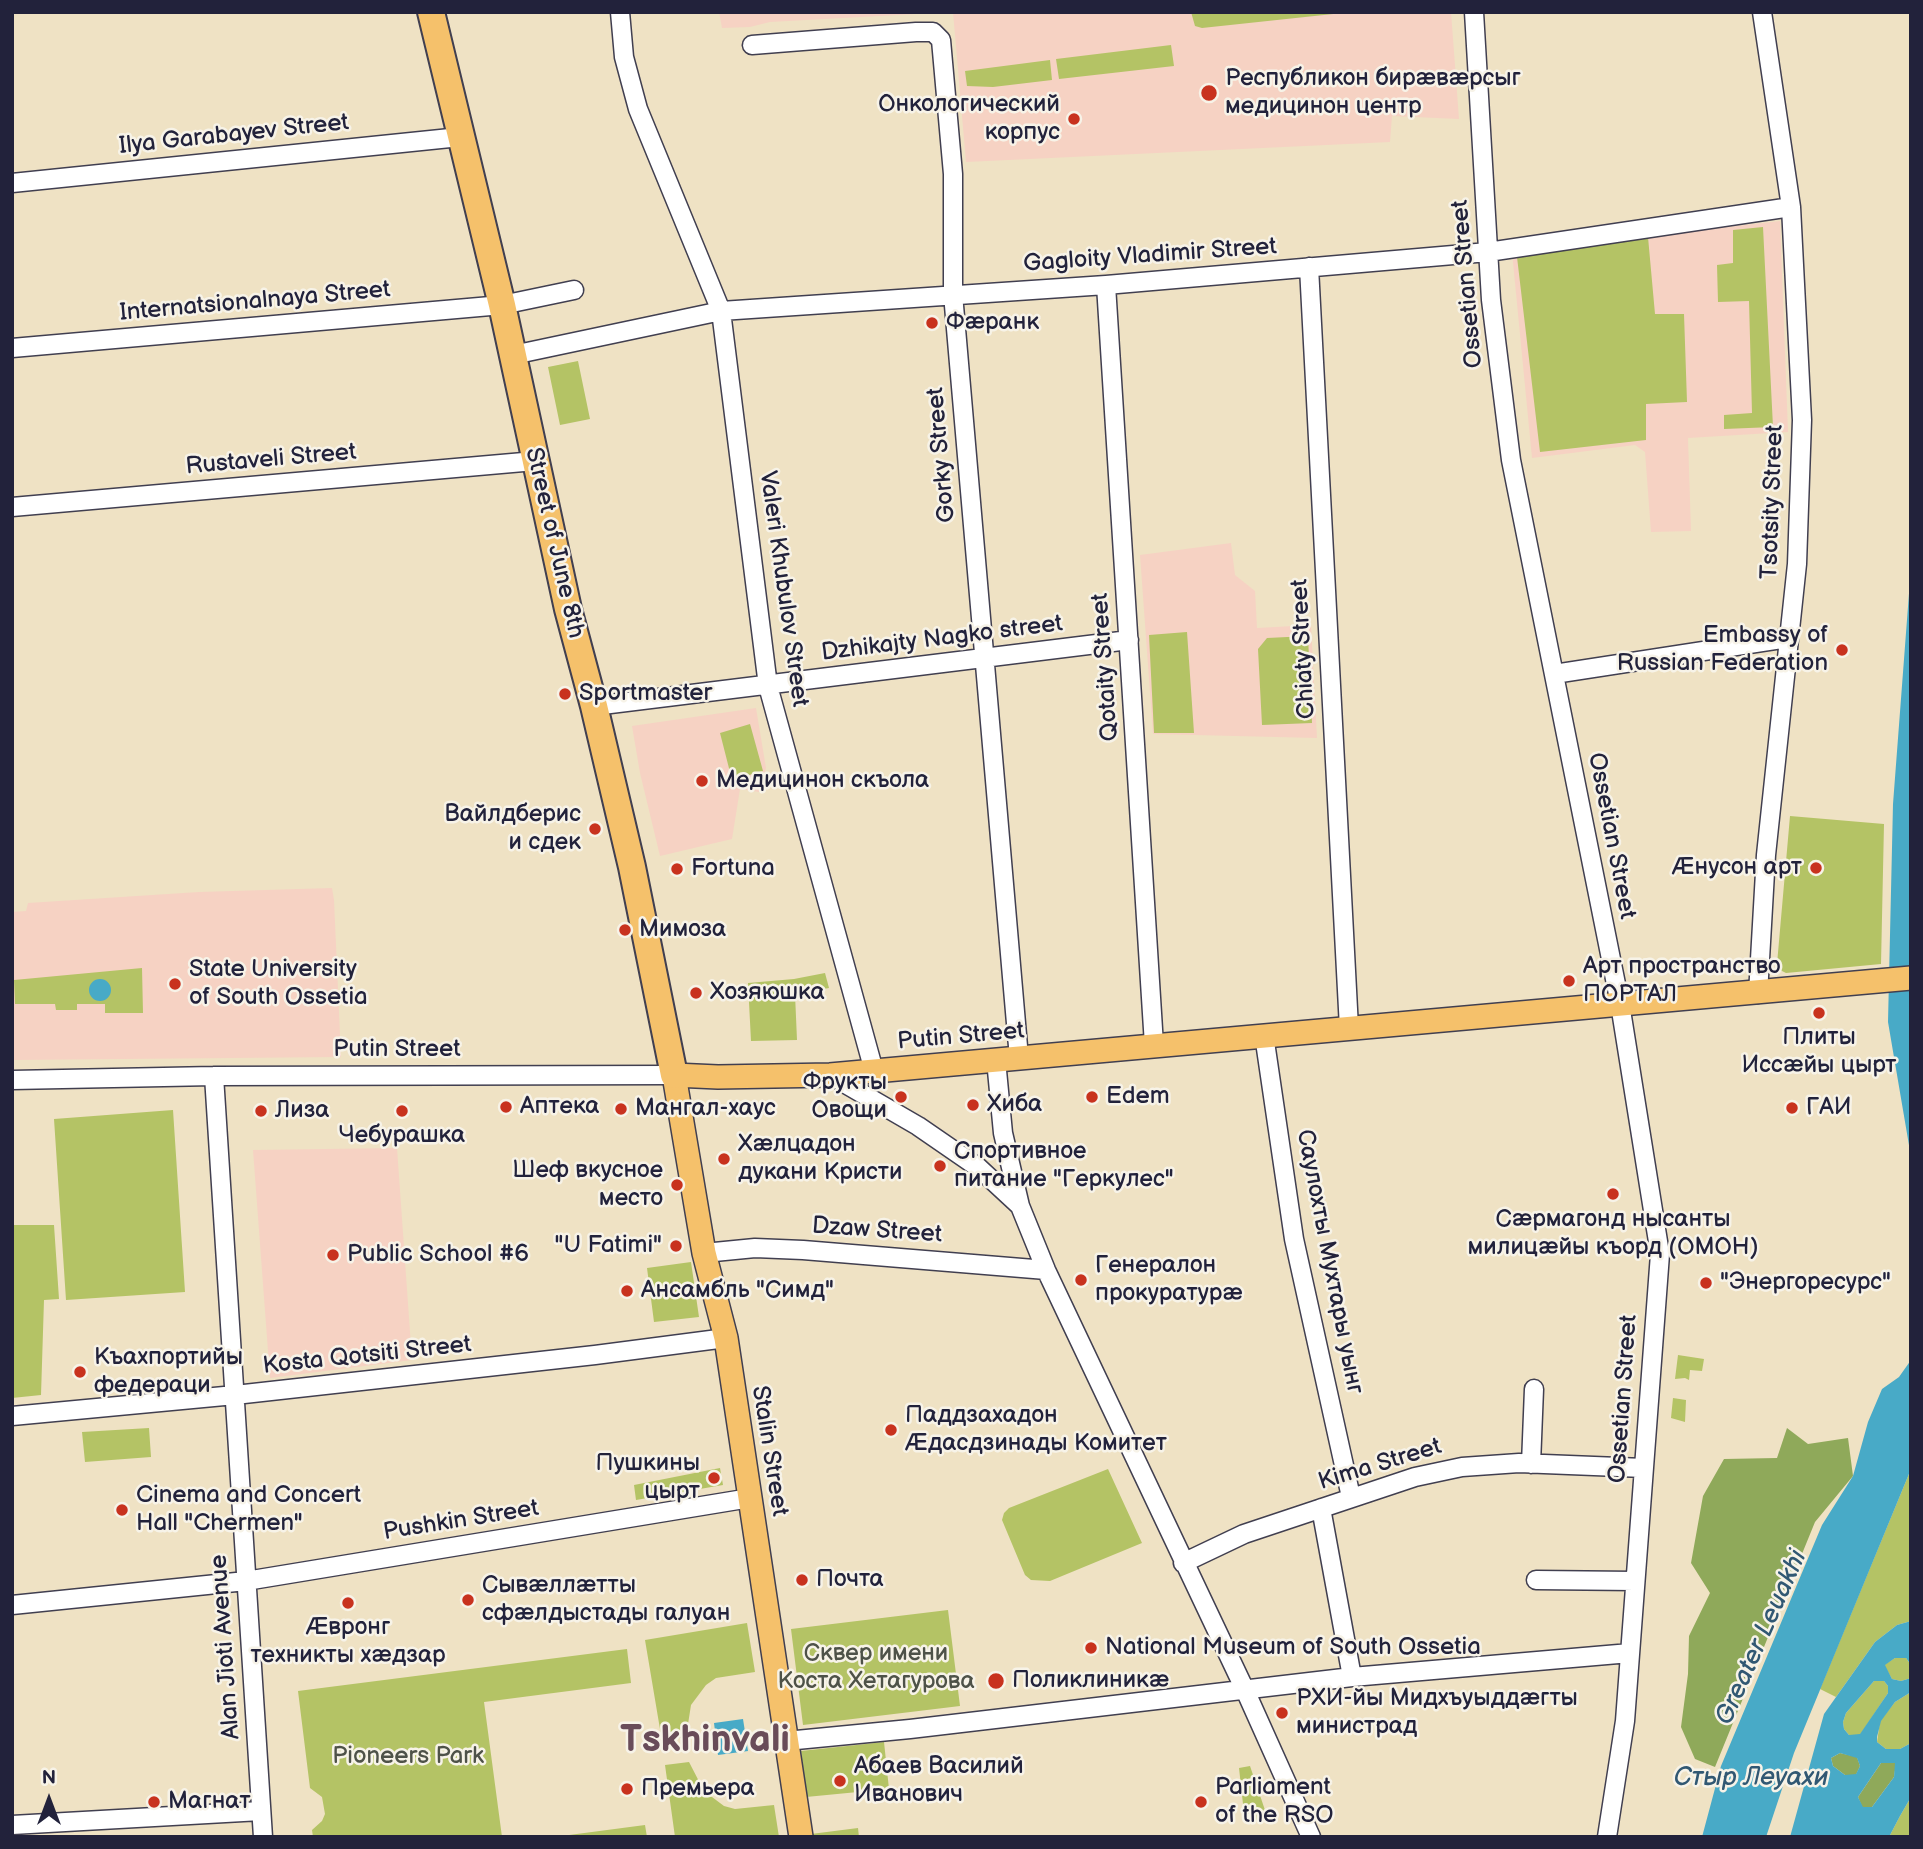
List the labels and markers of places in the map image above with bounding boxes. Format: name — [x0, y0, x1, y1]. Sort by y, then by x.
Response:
place label: Республикон бирæвæрсыг медицинон центр — [1225, 65, 1521, 121]
marker: Республикон бирæвæрсыг медицинон центр — [1199, 83, 1219, 103]
place label: Онкологический корпус — [878, 91, 1060, 147]
marker: Онкологический корпус — [1066, 111, 1082, 127]
place label: Фæранк — [946, 309, 1039, 337]
marker: Фæранк — [924, 315, 940, 331]
place label: Embassy of Russian Federation — [1617, 622, 1828, 678]
marker: Embassy of Russian Federation — [1834, 642, 1850, 658]
place label: Sportmaster — [579, 680, 712, 708]
marker: Sportmaster — [557, 686, 573, 702]
place label: Медицинон скъола — [716, 767, 929, 795]
marker: Медицинон скъола — [694, 773, 710, 789]
place label: Вайлдберис и сдек — [444, 801, 581, 857]
marker: Вайлдберис и сдек — [587, 821, 603, 837]
place label: Æнусон арт — [1672, 854, 1802, 882]
place label: Fortuna — [691, 855, 775, 883]
marker: Æнусон арт — [1808, 860, 1824, 876]
marker: Fortuna — [669, 861, 685, 877]
place label: Мимоза — [639, 916, 726, 944]
marker: Мимоза — [617, 922, 633, 938]
place label: Арт пространство ПОРТАЛ — [1583, 953, 1780, 1009]
place label: State University of South Ossetia — [189, 956, 368, 1012]
marker: Арт пространство ПОРТАЛ — [1561, 973, 1577, 989]
marker: State University of South Ossetia — [167, 976, 183, 992]
place label: Хозяюшка — [710, 979, 825, 1007]
marker: Хозяюшка — [688, 985, 704, 1001]
marker: Плиты Иссæйы цырт — [1811, 1005, 1827, 1021]
place label: Плиты Иссæйы цырт — [1742, 1024, 1896, 1080]
place label: Фрукты Овощи — [803, 1069, 887, 1125]
place label: Edem — [1106, 1083, 1170, 1111]
marker: Фрукты Овощи — [893, 1089, 909, 1105]
marker: Edem — [1084, 1089, 1100, 1105]
place label: Хиба — [987, 1091, 1042, 1119]
place label: Аптека — [520, 1093, 600, 1121]
place label: ГАИ — [1806, 1094, 1852, 1122]
place label: Мангал-хаус — [635, 1095, 776, 1123]
place label: Лиза — [275, 1097, 329, 1125]
marker: Хиба — [965, 1097, 981, 1113]
marker: Аптека — [498, 1099, 514, 1115]
marker: ГАИ — [1784, 1100, 1800, 1116]
marker: Мангал-хаус — [613, 1101, 629, 1117]
marker: Лиза — [253, 1103, 269, 1119]
marker: Чебурашка — [394, 1103, 410, 1119]
place label: Чебурашка — [339, 1122, 465, 1150]
place label: Хæлцадон дукани Кристи — [738, 1131, 902, 1187]
place label: Спортивное питание "Геркулес" — [954, 1138, 1174, 1194]
marker: Хæлцадон дукани Кристи — [716, 1151, 732, 1167]
place label: Шеф вкусное место — [512, 1157, 663, 1213]
marker: Спортивное питание "Геркулес" — [932, 1158, 948, 1174]
marker: Шеф вкусное место — [669, 1177, 685, 1193]
marker: Сæрмагонд нысанты милицæйы къорд (ОМОН) — [1605, 1186, 1621, 1202]
place label: Сæрмагонд нысанты милицæйы къорд (ОМОН) — [1468, 1206, 1758, 1262]
place label: "U Fatimi" — [554, 1232, 662, 1260]
marker: "U Fatimi" — [668, 1238, 684, 1254]
place label: Public School #6 — [347, 1241, 529, 1269]
marker: Public School #6 — [325, 1247, 341, 1263]
place label: Генералон прокуратурæ — [1095, 1252, 1243, 1308]
place label: "Энергоресурс" — [1720, 1269, 1891, 1297]
marker: Генералон прокуратурæ — [1073, 1272, 1089, 1288]
marker: "Энергоресурс" — [1698, 1275, 1714, 1291]
place label: Ансамбль "Симд" — [641, 1277, 834, 1305]
marker: Ансамбль "Симд" — [619, 1283, 635, 1299]
place label: Къахпортийы федераци — [94, 1344, 243, 1400]
marker: Къахпортийы федераци — [72, 1364, 88, 1380]
place label: Паддзахадон Æдасдзинады Комитет — [905, 1402, 1167, 1458]
marker: Паддзахадон Æдасдзинады Комитет — [883, 1422, 899, 1438]
place label: Пушкины цырт — [595, 1450, 700, 1506]
marker: Пушкины цырт — [706, 1470, 722, 1486]
place label: Cinema and Concert Hall "Chermen" — [136, 1482, 361, 1538]
marker: Cinema and Concert Hall "Chermen" — [114, 1502, 130, 1518]
place label: Почта — [816, 1566, 884, 1594]
place label: Сывæллæтты сфæлдыстады галуан — [482, 1572, 730, 1628]
marker: Почта — [794, 1572, 810, 1588]
marker: Сывæллæтты сфæлдыстады галуан — [460, 1592, 476, 1608]
marker: Æвpонг техникты хæдзар — [340, 1595, 356, 1611]
place label: Æвpонг техникты хæдзар — [250, 1614, 446, 1670]
place label: National Museum of South Ossetia — [1105, 1634, 1481, 1662]
marker: National Museum of South Ossetia — [1083, 1640, 1099, 1656]
place label: Поликлиникæ — [1012, 1667, 1169, 1695]
marker: Поликлиникæ — [986, 1671, 1006, 1691]
place label: РХИ-йы Мидхъуыддæгты министрад — [1296, 1685, 1578, 1741]
marker: РХИ-йы Мидхъуыддæгты министрад — [1274, 1705, 1290, 1721]
place label: Абаев Василий Иванович — [854, 1753, 1024, 1809]
marker: Абаев Василий Иванович — [832, 1773, 848, 1789]
place label: Parliament of the RSO — [1215, 1774, 1334, 1830]
place label: Премьера — [641, 1775, 755, 1803]
marker: Премьера — [619, 1781, 635, 1797]
place label: Магнат — [168, 1788, 251, 1816]
marker: Магнат — [146, 1794, 162, 1810]
marker: Parliament of the RSO — [1193, 1794, 1209, 1810]

